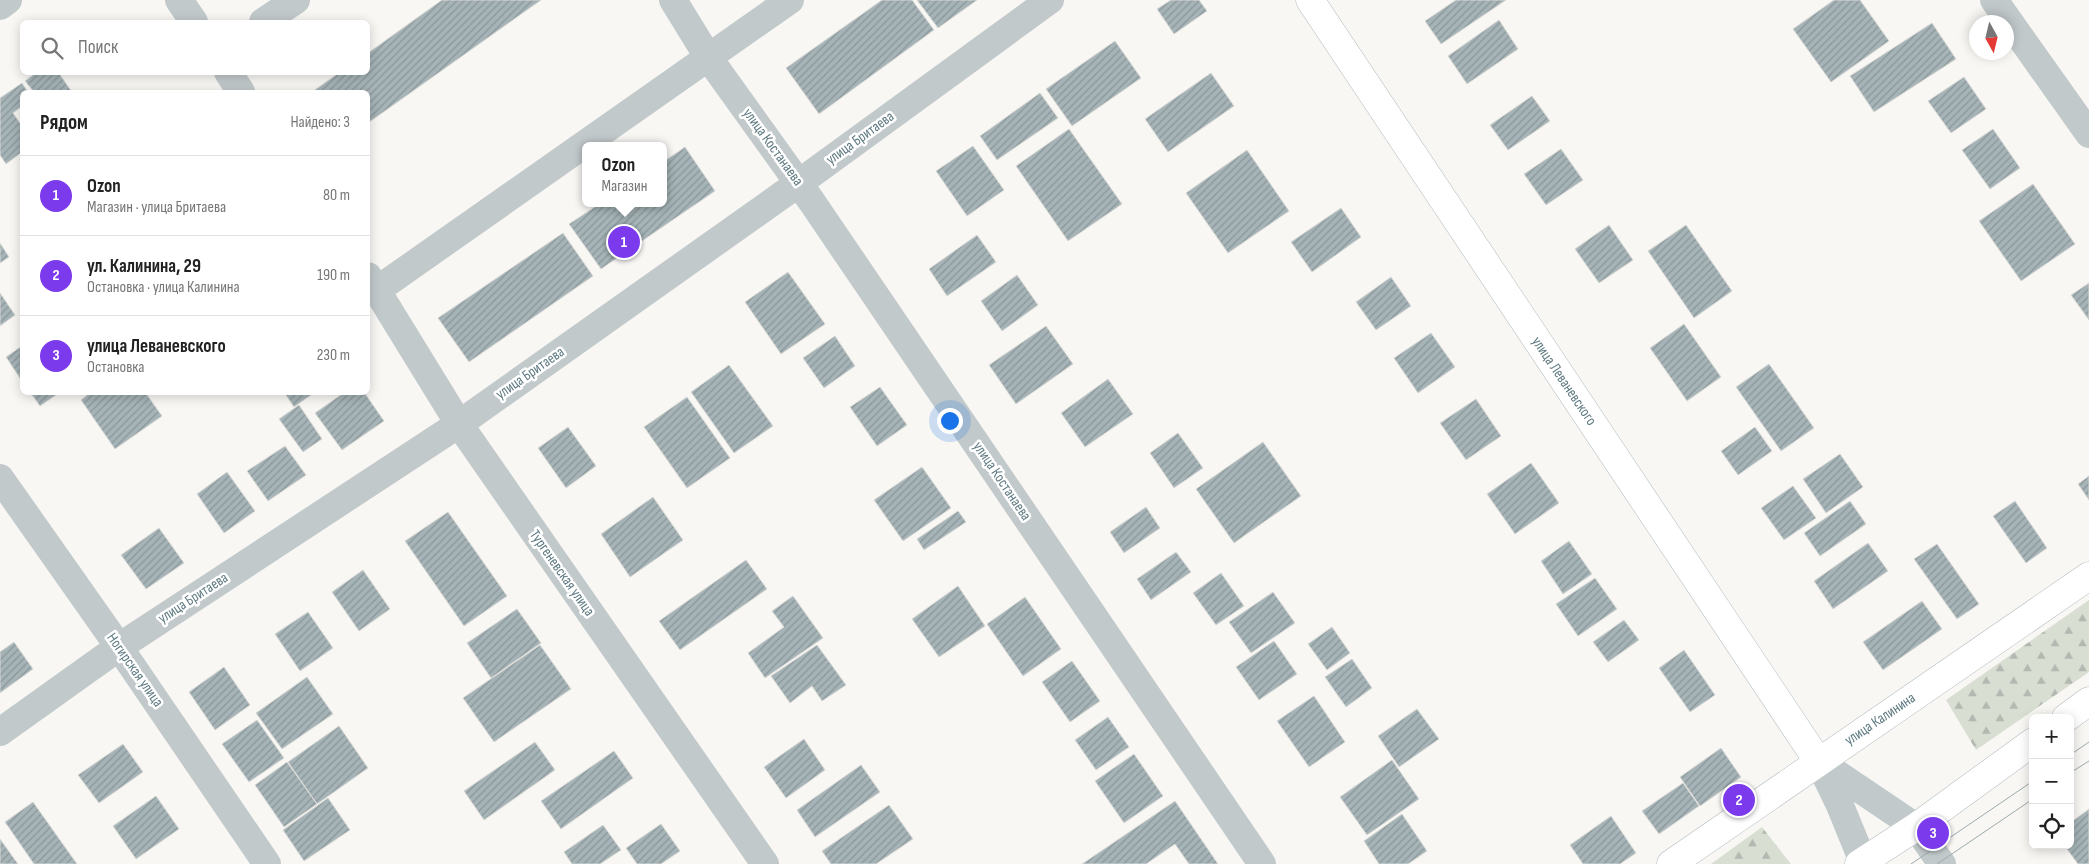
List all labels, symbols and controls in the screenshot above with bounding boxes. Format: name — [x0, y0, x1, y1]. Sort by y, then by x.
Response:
north arrow — [1969, 15, 2014, 60]
search box — [20, 20, 370, 75]
icon: search — [38, 34, 66, 62]
text: Поиск — [78, 36, 118, 59]
street label: улица Костанаева — [738, 104, 808, 190]
street label: улица Бритаева — [822, 107, 898, 169]
text: Рядом — [40, 110, 88, 135]
text: Найдено: 3 — [290, 113, 350, 132]
popup — [582, 142, 667, 207]
text: Ozon — [602, 154, 635, 177]
text: Ozon — [87, 175, 121, 198]
text: Магазин — [602, 177, 647, 196]
text: 1 — [53, 186, 59, 205]
text: 80 m — [323, 186, 350, 205]
text: Магазин · улица Бритаева — [87, 198, 226, 217]
pin: 1 — [608, 223, 640, 261]
text: ул. Калинина, 29 — [87, 255, 201, 278]
text: 2 — [52, 266, 60, 285]
text: 190 m — [317, 266, 350, 285]
text: Остановка · улица Калинина — [87, 278, 240, 297]
street label: улица Леваневского — [1527, 333, 1601, 429]
text: улица Леваневского — [87, 335, 226, 358]
street label: улица Бритаева — [492, 342, 568, 404]
text: 3 — [52, 346, 60, 365]
text: 230 m — [317, 346, 350, 365]
text: Остановка — [87, 358, 144, 377]
your location — [937, 408, 963, 434]
street label: улица Костанаева — [969, 438, 1036, 524]
street label: Тургеневская улица — [525, 526, 599, 620]
street label: улица Бритаева — [154, 568, 232, 628]
street label: Ногирская улица — [103, 629, 168, 711]
street label: улица Калинина — [1841, 688, 1919, 750]
map controls — [2029, 714, 2074, 849]
button: + — [2029, 714, 2074, 759]
button: − — [2029, 759, 2074, 804]
pin: 2 — [1723, 781, 1755, 819]
button: locate — [2029, 804, 2074, 849]
pin: 3 — [1917, 814, 1949, 852]

